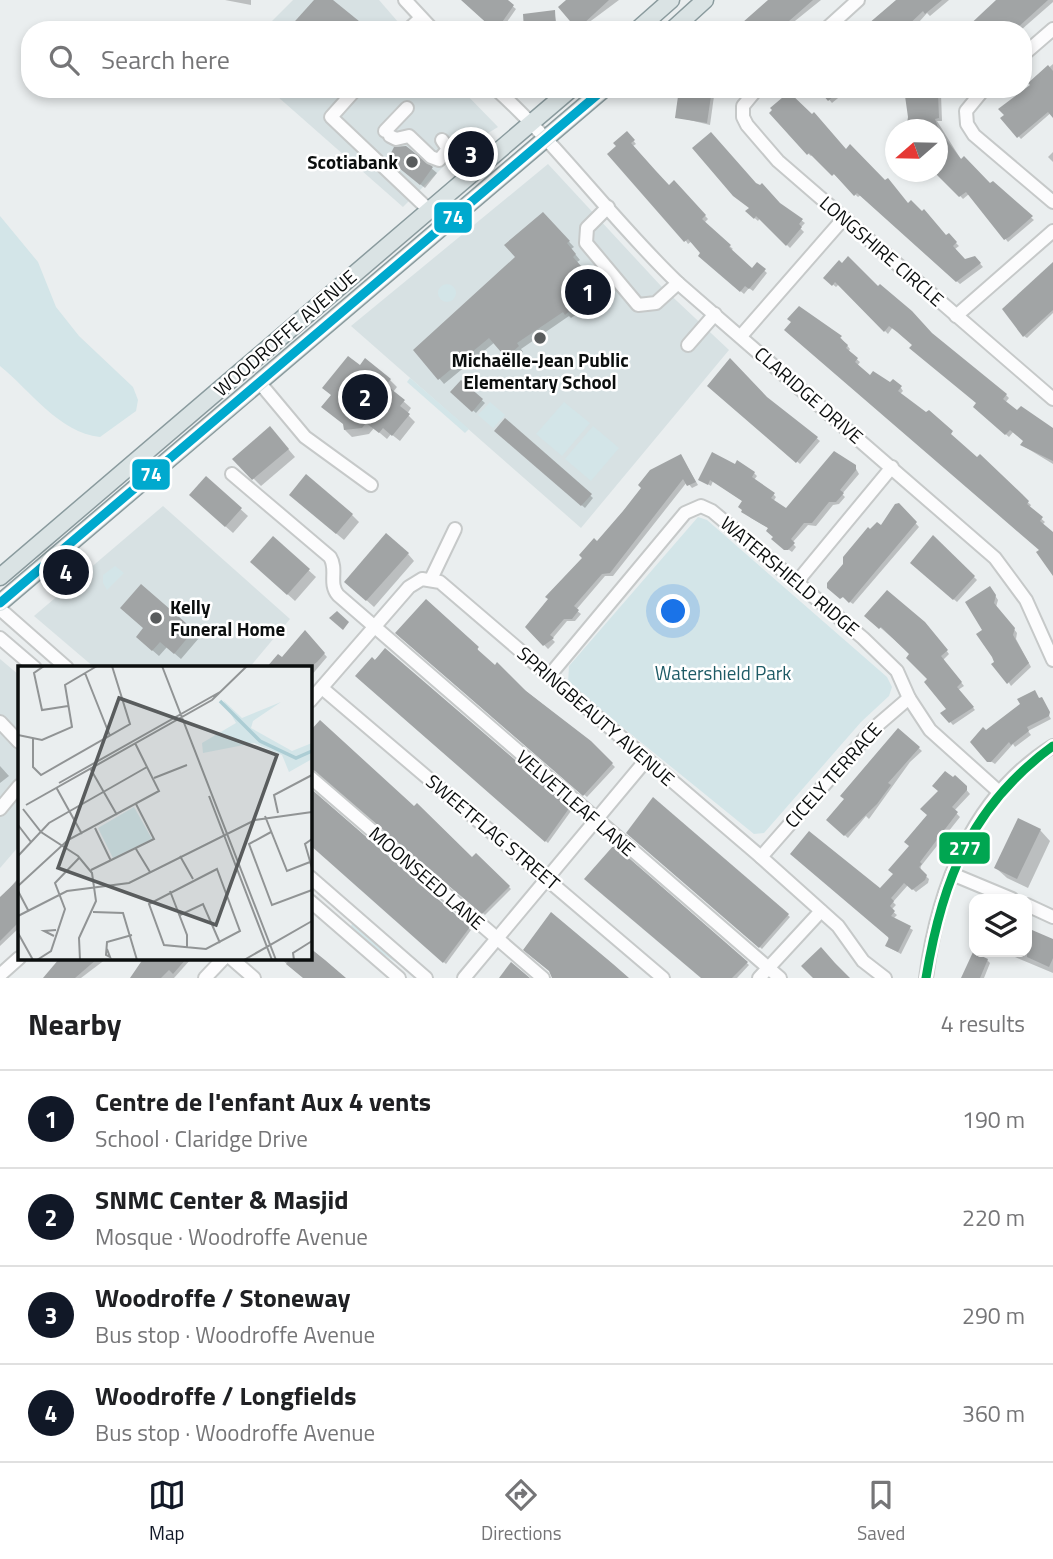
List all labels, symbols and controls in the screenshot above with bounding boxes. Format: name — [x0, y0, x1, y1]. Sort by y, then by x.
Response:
search box — [21, 21, 1032, 98]
text: Search here — [101, 40, 230, 79]
icon: search — [45, 41, 83, 79]
north arrow — [885, 119, 948, 182]
pin: 3 — [448, 128, 494, 180]
place label: Scotiabank — [307, 147, 398, 176]
marker: Scotiabank — [404, 154, 420, 170]
street label: LONGSHIRE CIRCLE — [814, 188, 951, 313]
line badge: 74 — [433, 201, 473, 234]
text: 74 — [442, 202, 464, 231]
street label: WOODROFFE AVENUE — [207, 262, 363, 403]
pin: 1 — [565, 266, 611, 318]
marker: Michaëlle-Jean Public Elementary School — [532, 330, 548, 346]
street label: CLARIDGE DRIVE — [749, 339, 870, 450]
place label: Michaëlle-Jean Public Elementary School — [451, 345, 629, 396]
pin: 2 — [342, 371, 388, 423]
line badge: 74 — [131, 458, 171, 491]
text: 74 — [140, 459, 162, 488]
street label: WATERSHIELD RIDGE — [714, 509, 866, 643]
pin: 4 — [43, 546, 89, 598]
place label: Kelly Funeral Home — [170, 592, 285, 643]
your location — [656, 594, 690, 628]
marker: Kelly Funeral Home — [148, 610, 164, 626]
street label: SPRINGBEAUTY AVENUE — [511, 639, 681, 792]
park label: Watershield Park — [655, 658, 791, 687]
inset map — [18, 666, 312, 960]
street label: CICELY TERRACE — [777, 715, 888, 834]
street label: VELVETLEAF LANE — [510, 742, 642, 863]
street label: SWEETFLAG STREET — [420, 767, 567, 896]
street label: MOONSEED LANE — [363, 819, 492, 936]
line badge: 277 — [938, 831, 991, 865]
text: 277 — [949, 833, 981, 862]
map controls — [969, 894, 1032, 957]
button: layers — [969, 894, 1032, 957]
text: Nearby — [28, 1001, 121, 1047]
text: 4 results — [941, 1006, 1025, 1041]
text: Centre de l'enfant Aux 4 vents — [95, 1082, 431, 1121]
text: 1 — [45, 1102, 57, 1137]
text: 190 m — [962, 1102, 1025, 1137]
text: School · Claridge Drive — [95, 1121, 308, 1156]
text: SNMC Center & Masjid — [95, 1180, 349, 1219]
text: 2 — [45, 1200, 57, 1235]
text: 220 m — [962, 1200, 1025, 1235]
text: Mosque · Woodroffe Avenue — [95, 1219, 368, 1254]
text: Woodroffe / Stoneway — [95, 1278, 351, 1317]
text: 3 — [45, 1298, 57, 1333]
text: 290 m — [962, 1298, 1025, 1333]
text: Bus stop · Woodroffe Avenue — [95, 1317, 375, 1352]
text: Woodroffe / Longfields — [95, 1376, 357, 1415]
text: 4 — [45, 1396, 57, 1431]
text: 360 m — [962, 1396, 1025, 1431]
text: Bus stop · Woodroffe Avenue — [95, 1415, 375, 1450]
tab: Map — [148, 1476, 186, 1547]
tab: Directions — [481, 1476, 562, 1547]
tab: Saved — [857, 1476, 905, 1547]

